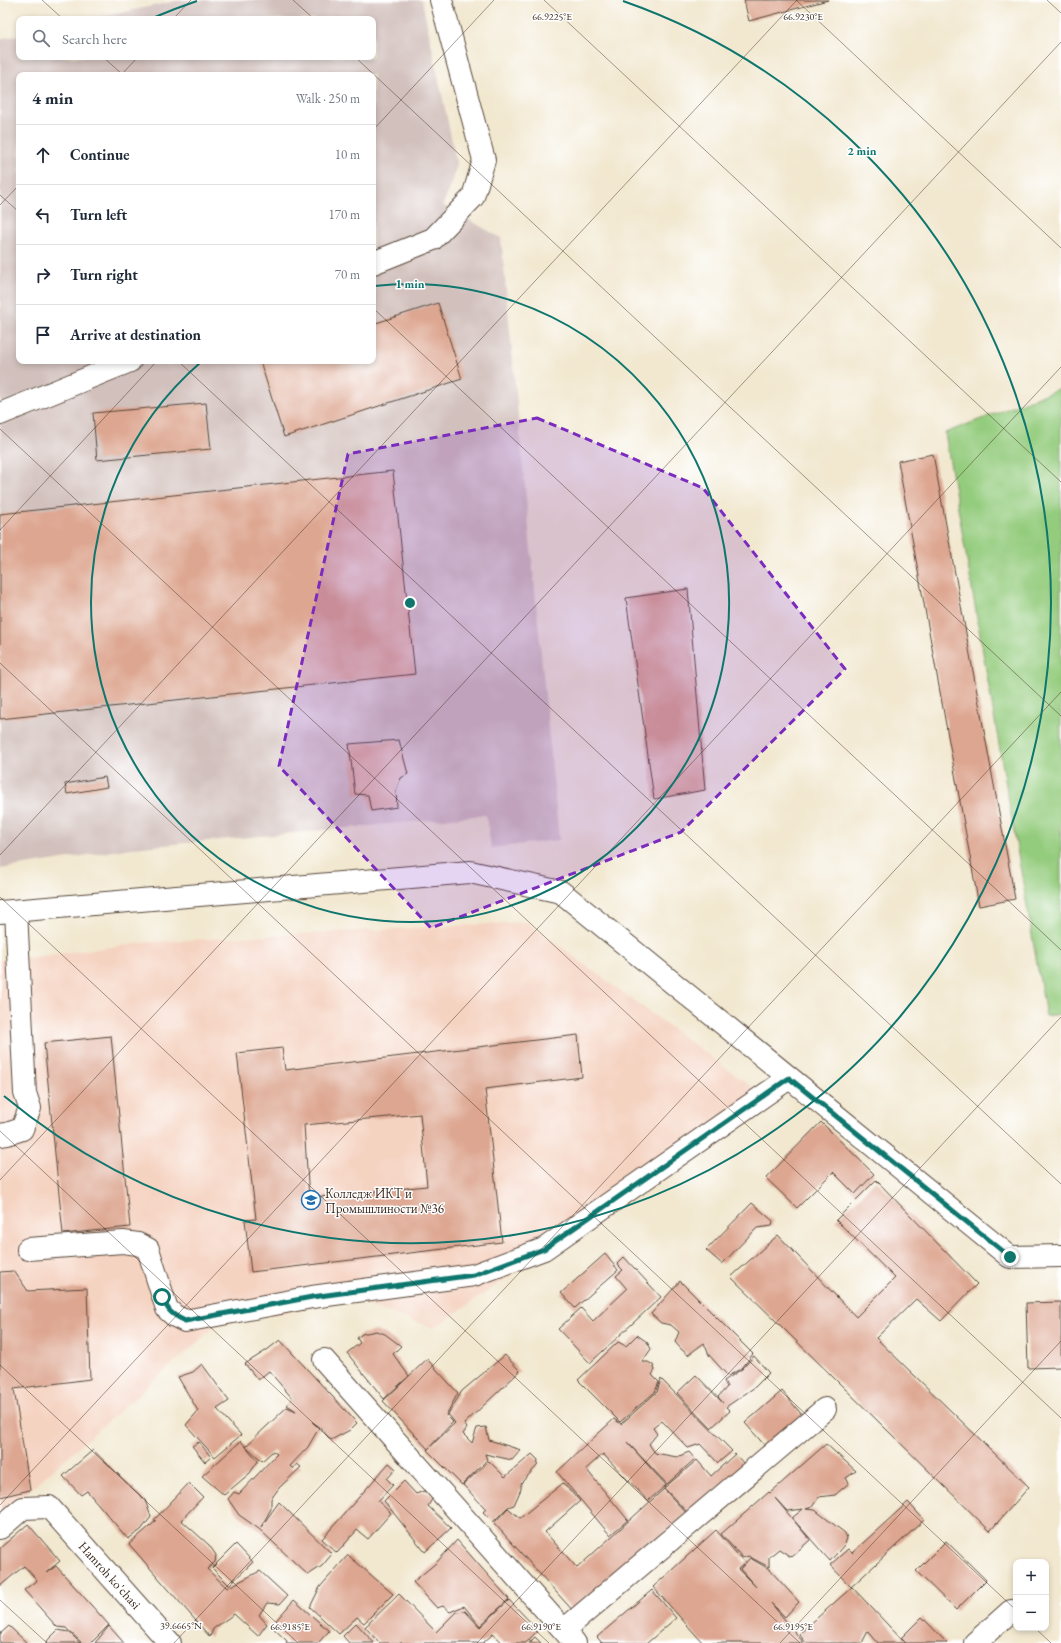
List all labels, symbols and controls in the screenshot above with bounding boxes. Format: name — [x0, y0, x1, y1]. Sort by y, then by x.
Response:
text: 66.9225°E — [532, 10, 572, 23]
text: 66.9230°E — [783, 10, 823, 23]
search box — [16, 16, 376, 60]
icon: search — [30, 27, 52, 49]
text: Search here — [62, 29, 127, 48]
text: 4 min — [32, 87, 73, 109]
text: Walk · 250 m — [296, 90, 360, 107]
text: 2 min — [847, 143, 877, 159]
icon: ahead — [32, 144, 54, 166]
text: Continue — [70, 145, 130, 164]
text: 10 m — [335, 146, 360, 163]
icon: left — [32, 204, 54, 226]
text: Turn left — [70, 205, 127, 224]
text: 170 m — [329, 206, 360, 223]
icon: right — [32, 264, 54, 286]
text: Turn right — [70, 265, 138, 284]
text: 70 m — [335, 266, 360, 283]
text: 1 min — [395, 276, 425, 292]
icon: arrive — [32, 324, 54, 346]
text: Arrive at destination — [70, 325, 201, 344]
centre of rings — [403, 596, 417, 610]
place label: Колледж ИКТ и Промышлиности №36 — [325, 1185, 444, 1217]
school or university icon: Колледж ИКТ и Промышлиности №36 — [300, 1189, 322, 1211]
route end — [1001, 1248, 1019, 1266]
route start — [153, 1288, 171, 1306]
street label: Hamroh ko'chasi — [75, 1538, 145, 1613]
map controls — [1013, 1559, 1049, 1631]
button: + — [1013, 1559, 1049, 1595]
button: − — [1013, 1595, 1049, 1631]
text: 39.6665°N — [160, 1619, 202, 1632]
text: 66.9185°E — [270, 1620, 310, 1633]
text: 66.9190°E — [521, 1620, 561, 1633]
text: 66.9195°E — [773, 1620, 813, 1633]

